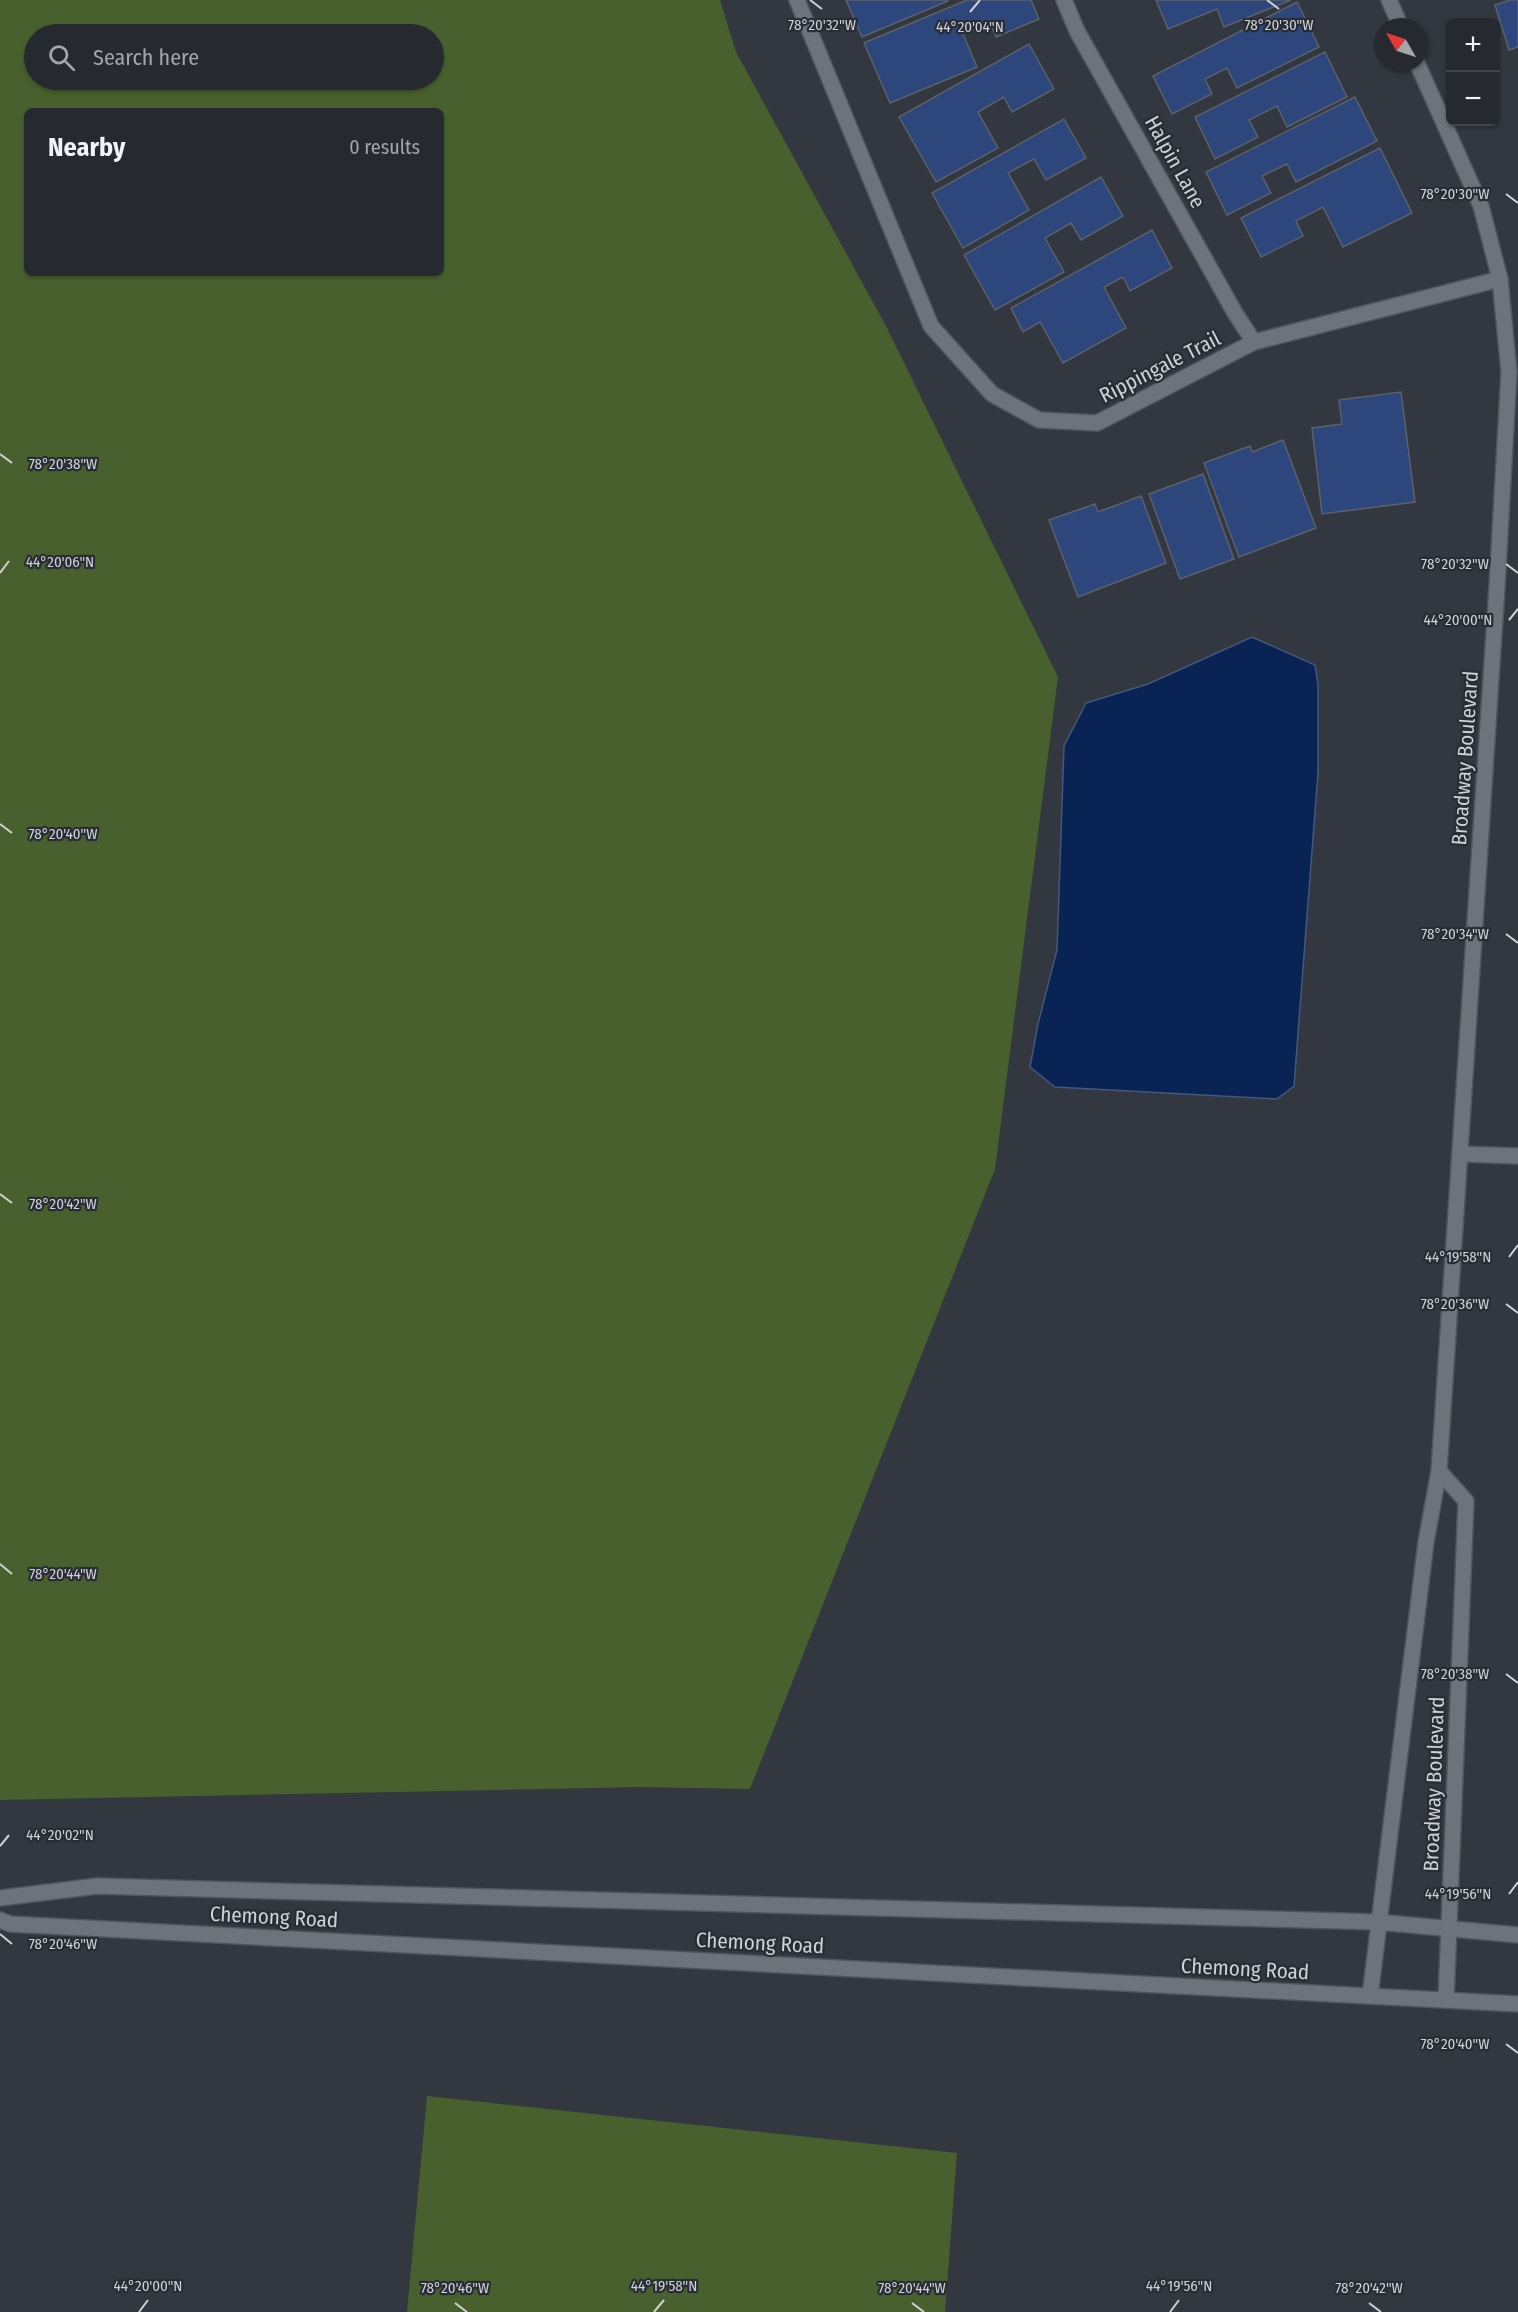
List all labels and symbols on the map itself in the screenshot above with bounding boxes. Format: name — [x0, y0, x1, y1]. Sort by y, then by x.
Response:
text: 78°20'32"W — [788, 16, 856, 34]
text: 78°20'30"W — [1245, 16, 1313, 34]
text: 44°20'04"N — [936, 18, 1004, 36]
north arrow — [1374, 18, 1428, 72]
street label: Halpin Lane — [1139, 111, 1211, 213]
text: 78°20'30"W — [1421, 185, 1489, 203]
street label: Rippingale Trail — [1095, 325, 1225, 409]
text: 78°20'38"W — [29, 455, 97, 473]
text: 44°20'06"N — [26, 553, 94, 571]
text: 78°20'32"W — [1421, 555, 1489, 573]
text: 44°20'00"N — [1424, 611, 1492, 629]
street label: Broadway Boulevard — [1446, 670, 1484, 846]
text: 78°20'40"W — [29, 825, 97, 843]
text: 78°20'34"W — [1421, 925, 1489, 943]
text: 78°20'42"W — [29, 1195, 97, 1213]
text: 44°19'58"N — [1425, 1248, 1491, 1266]
text: 78°20'36"W — [1421, 1295, 1489, 1313]
text: 78°20'44"W — [29, 1565, 97, 1583]
text: 78°20'38"W — [1421, 1665, 1489, 1683]
street label: Broadway Boulevard — [1418, 1696, 1450, 1872]
text: 44°20'02"N — [26, 1826, 94, 1844]
text: 44°19'56"N — [1425, 1885, 1491, 1903]
street label: Chemong Road — [209, 1901, 339, 1933]
street label: Chemong Road — [695, 1927, 825, 1959]
text: 78°20'46"W — [29, 1935, 97, 1953]
street label: Chemong Road — [1180, 1953, 1310, 1985]
text: 78°20'40"W — [1421, 2035, 1489, 2053]
text: 44°20'00"N — [114, 2277, 182, 2295]
text: 44°19'58"N — [631, 2277, 697, 2295]
text: 44°19'56"N — [1146, 2277, 1212, 2295]
text: 78°20'46"W — [421, 2279, 489, 2297]
text: 78°20'44"W — [878, 2279, 946, 2297]
text: 78°20'42"W — [1335, 2279, 1403, 2297]

